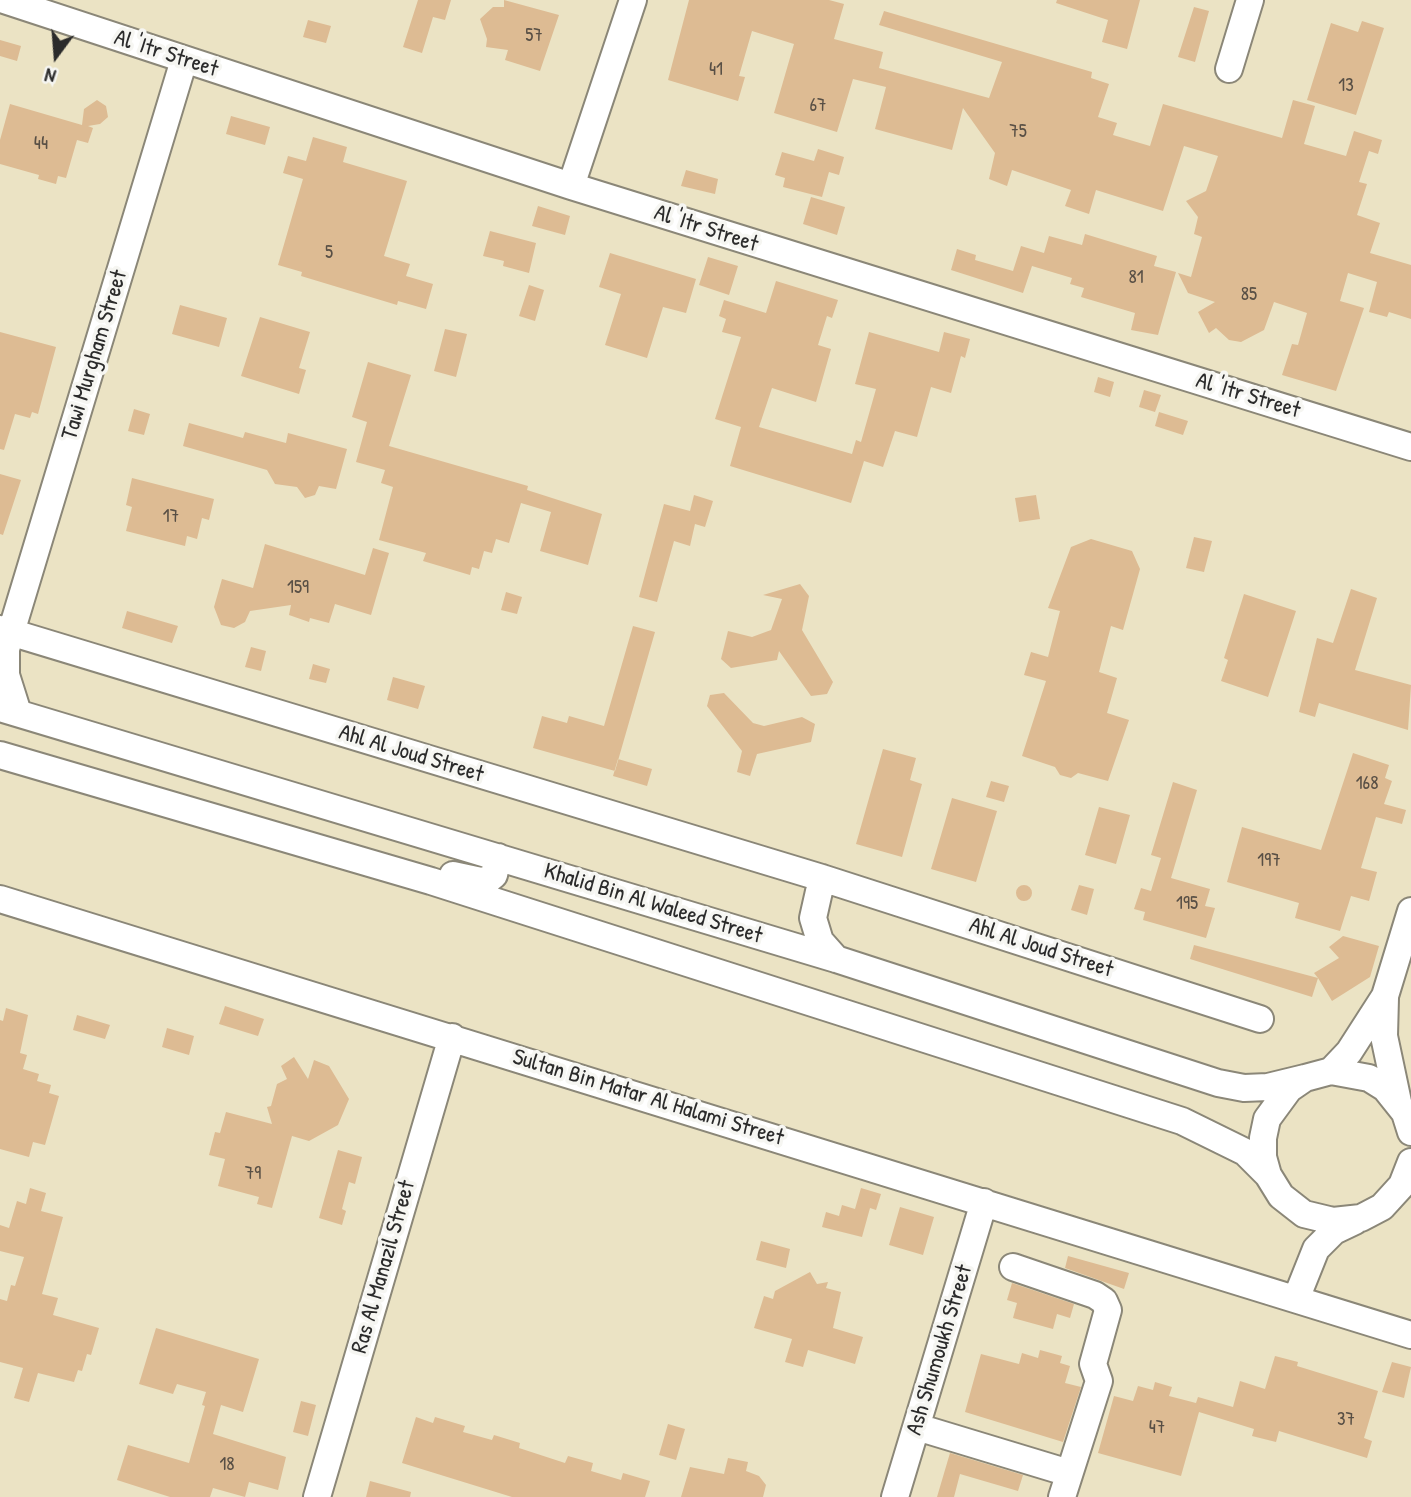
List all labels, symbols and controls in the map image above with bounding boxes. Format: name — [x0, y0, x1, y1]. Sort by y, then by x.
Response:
north arrow — [21, 21, 91, 91]
street label: Al 'Itr Street — [111, 24, 221, 84]
house number: 57 — [525, 25, 543, 47]
house number: 41 — [709, 59, 723, 81]
text: N — [42, 62, 59, 90]
house number: 13 — [1338, 75, 1354, 97]
house number: 67 — [810, 95, 826, 117]
house number: 75 — [1009, 121, 1027, 143]
house number: 44 — [34, 133, 48, 155]
street label: Al 'Itr Street — [651, 199, 761, 259]
house number: 5 — [325, 242, 333, 264]
street label: Tawi Murgham Street — [56, 267, 134, 443]
house number: 81 — [1128, 267, 1144, 289]
house number: 85 — [1241, 284, 1257, 306]
street label: Al 'Itr Street — [1193, 367, 1303, 425]
house number: 17 — [163, 506, 179, 528]
house number: 159 — [287, 577, 309, 599]
street label: Ahl Al Joud Street — [335, 719, 487, 789]
house number: 168 — [1356, 773, 1378, 795]
house number: 197 — [1257, 850, 1281, 872]
street label: Khalid Bin Al Waleed Street — [541, 858, 765, 950]
house number: 195 — [1176, 893, 1198, 915]
street label: Ahl Al Joud Street — [966, 912, 1116, 984]
street label: Sultan Bin Matar Al Halami Street — [509, 1044, 787, 1152]
house number: 79 — [245, 1163, 261, 1185]
street label: Ras Al Manazil Street — [346, 1178, 422, 1356]
street label: Ash Shumoukh Street — [901, 1262, 979, 1438]
house number: 37 — [1337, 1409, 1355, 1431]
house number: 47 — [1149, 1417, 1165, 1439]
house number: 18 — [219, 1454, 235, 1476]

